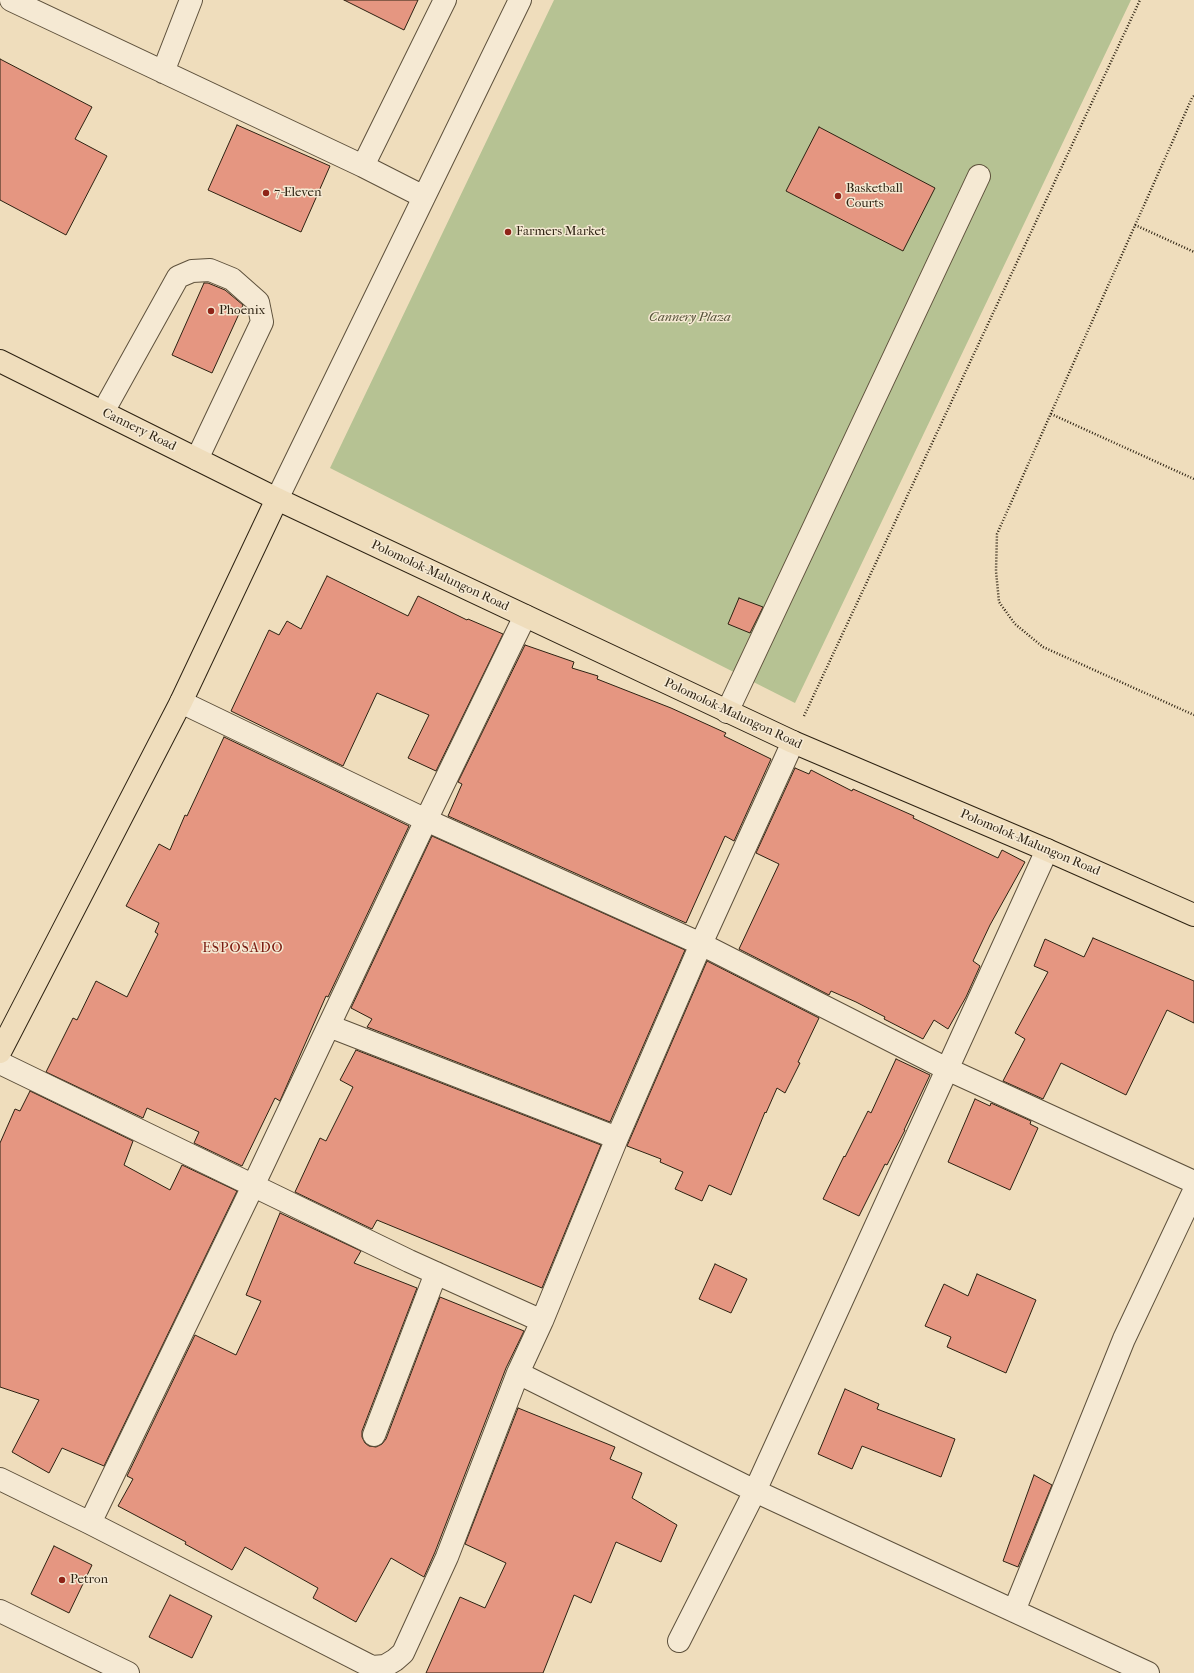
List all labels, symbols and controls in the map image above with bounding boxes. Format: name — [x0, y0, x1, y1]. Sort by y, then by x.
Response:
place label: Basketball Courts — [846, 181, 903, 212]
place label: 7-Eleven — [274, 185, 322, 201]
marker: 7-Eleven — [261, 188, 271, 198]
marker: Basketball Courts — [833, 191, 843, 201]
place label: Farmers Market — [516, 224, 606, 240]
marker: Farmers Market — [503, 227, 513, 237]
place label: Phoenix — [219, 303, 265, 319]
marker: Phoenix — [206, 306, 216, 316]
park label: Cannery Plaza — [649, 310, 731, 326]
street label: Cannery Road — [99, 405, 179, 455]
street label: Polomolok-Malungon Road — [369, 537, 511, 615]
street label: Polomolok-Malungon Road — [662, 675, 804, 753]
street label: Polomolok-Malungon Road — [958, 806, 1102, 880]
district label: ESPOSADO — [202, 941, 284, 957]
place label: Petron — [70, 1572, 108, 1588]
marker: Petron — [57, 1575, 67, 1585]

